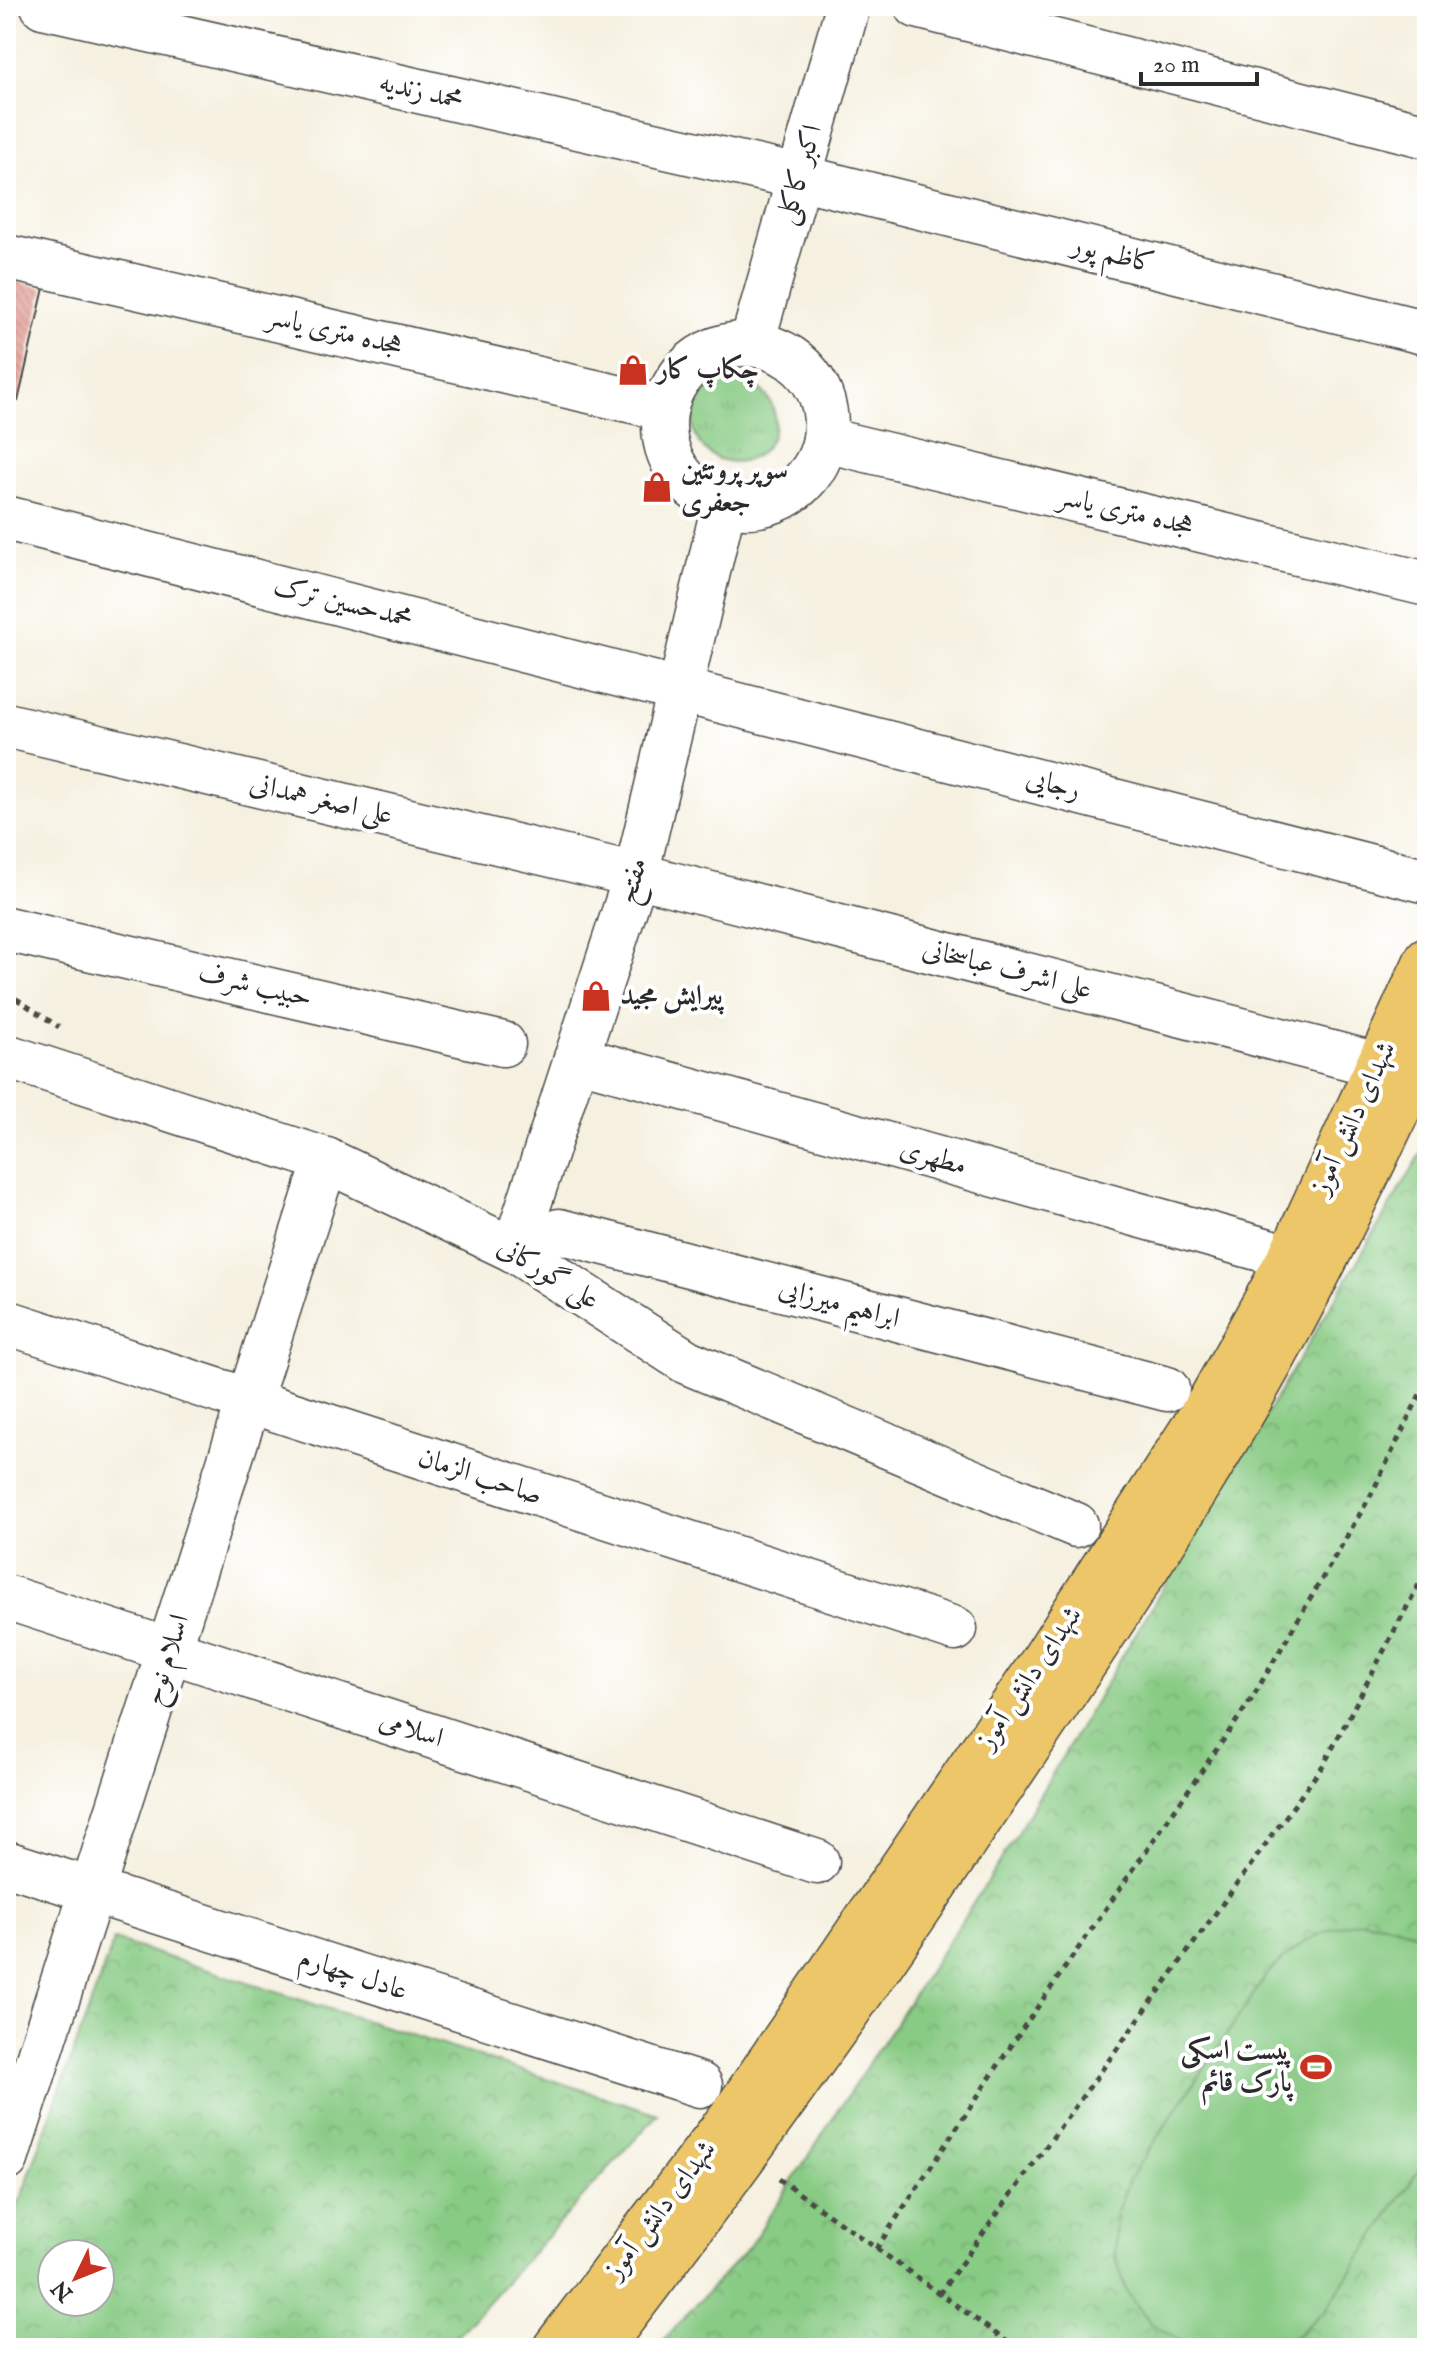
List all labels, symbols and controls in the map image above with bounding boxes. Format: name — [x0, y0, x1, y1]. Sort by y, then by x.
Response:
scale bar — [1141, 36, 1257, 86]
text: 20 m — [1153, 50, 1200, 81]
street label: محمد زندیه — [376, 65, 466, 119]
street label: اکبر کاکلی — [769, 121, 832, 229]
street label: کاظم پور — [1063, 227, 1158, 289]
street label: هجده متری یاسر — [261, 299, 406, 365]
shop icon: چکاپ کار — [616, 353, 650, 387]
place label: چکاپ کار — [654, 353, 759, 388]
place label: سوپر پروتئین جعفری — [681, 454, 788, 521]
shop icon: سوپر پروتئین جعفری — [640, 470, 674, 504]
street label: هجده متری یاسر — [1052, 479, 1197, 545]
street label: محمدحسین ترک — [270, 569, 416, 637]
street label: رجایی — [1022, 761, 1084, 809]
street label: علی اصغر همدانی — [246, 767, 396, 834]
street label: مفتح — [610, 854, 661, 909]
street label: علی اشرف عباسخانی — [918, 932, 1095, 1009]
street label: حبیب شرف — [195, 956, 315, 1016]
shop icon: پیرایش مجید — [579, 979, 613, 1013]
place label: پیرایش مجید — [620, 979, 725, 1015]
street label: شهدای دانش آموز — [1301, 1035, 1405, 1203]
street label: مطهری — [895, 1132, 971, 1184]
street label: علی گورکانی — [490, 1230, 605, 1319]
street label: ابراهیم میرزایی — [773, 1271, 903, 1345]
street label: صاحب الزمان — [413, 1440, 547, 1514]
street label: شهدای دانش آموز — [967, 1599, 1091, 1759]
street label: اسلام نوح — [136, 1610, 204, 1712]
street label: اسلامی — [374, 1703, 448, 1757]
street label: عادل چهارم — [293, 1941, 412, 2014]
place label: پیست اسکی پارک قائم — [1181, 2034, 1294, 2106]
sports icon: پیست اسکی پارک قائم — [1299, 2050, 1333, 2084]
street label: شهدای دانش آموز — [595, 2133, 725, 2289]
north arrow — [36, 2238, 116, 2318]
text: N — [46, 2274, 80, 2308]

